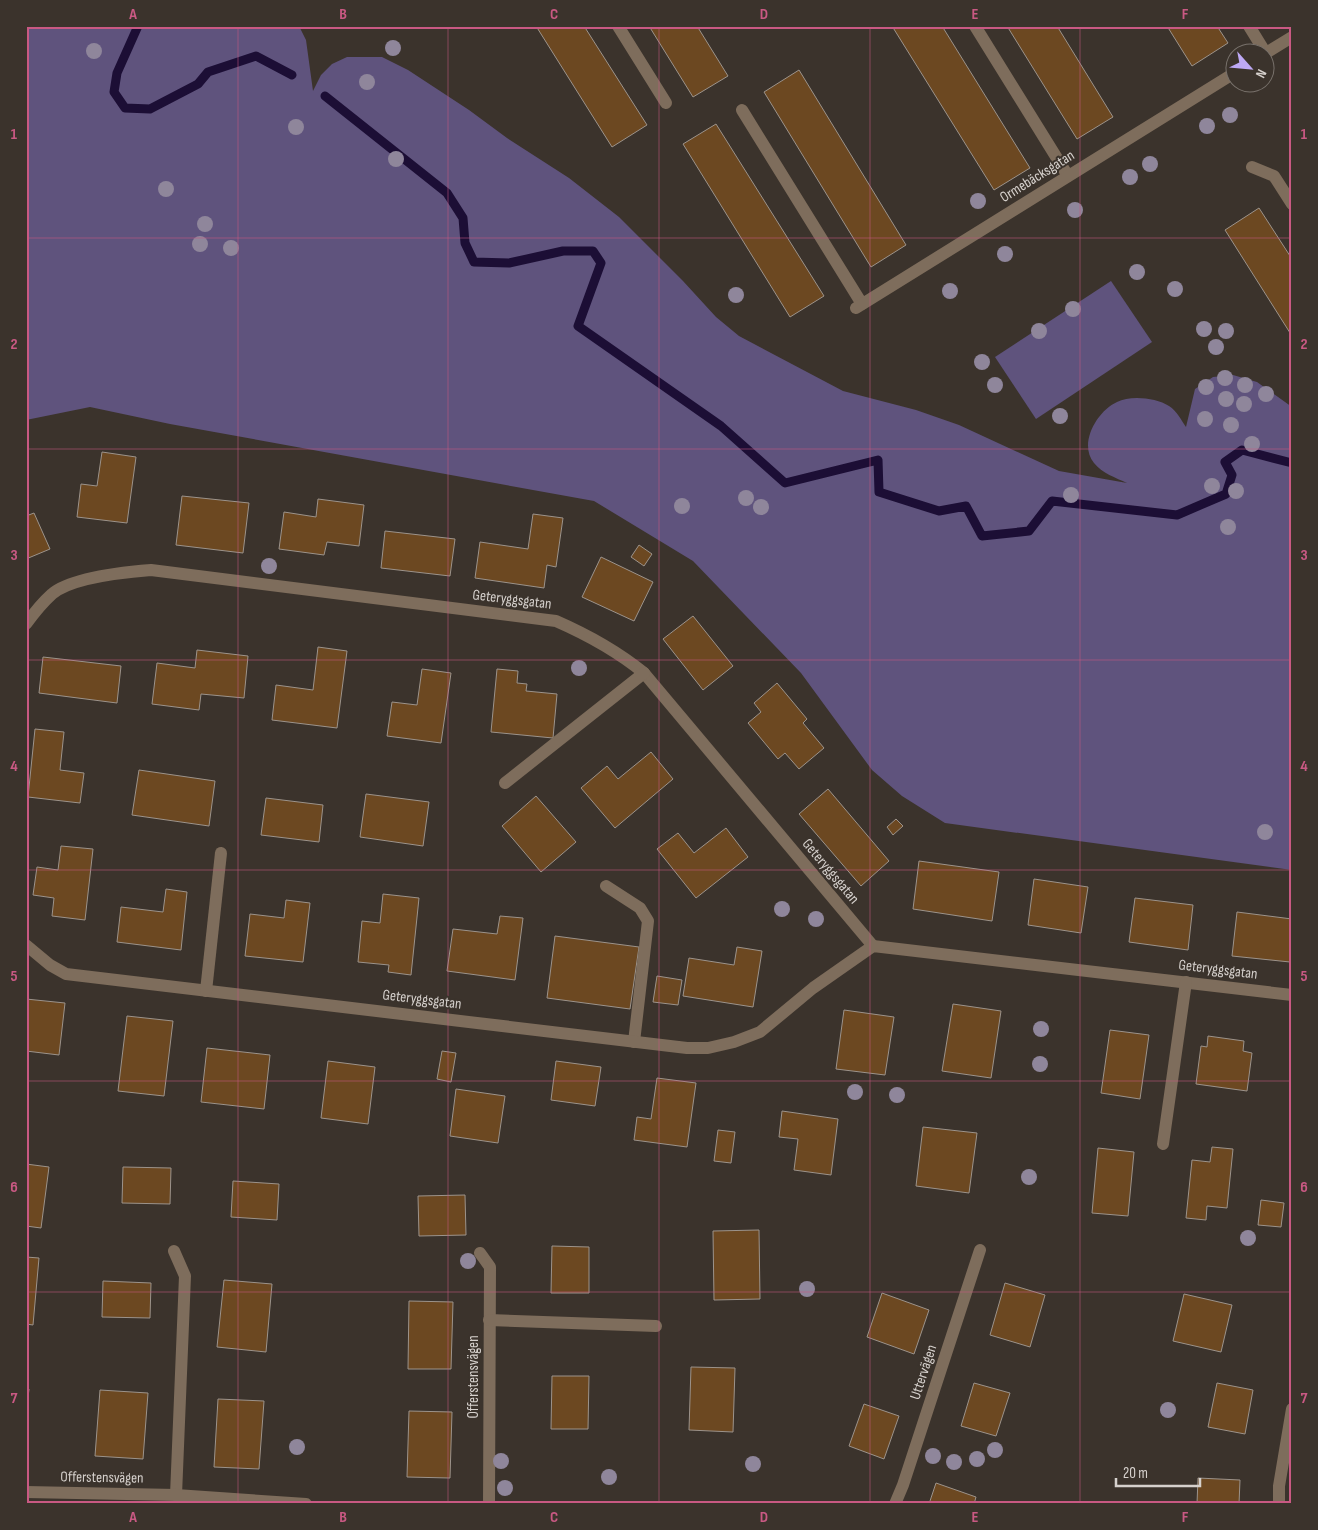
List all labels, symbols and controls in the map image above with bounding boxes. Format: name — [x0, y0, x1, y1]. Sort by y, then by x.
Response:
text: A — [128, 5, 137, 24]
text: B — [339, 5, 347, 24]
text: C — [550, 5, 558, 24]
text: D — [760, 5, 768, 24]
text: E — [972, 5, 979, 24]
text: F — [1182, 5, 1189, 24]
north arrow — [1226, 42, 1276, 92]
text: N — [1252, 66, 1270, 81]
text: 1 — [11, 125, 18, 144]
text: 1 — [1301, 125, 1308, 144]
street label: Ormebäcksgatan — [996, 146, 1078, 207]
text: 2 — [10, 335, 18, 354]
text: 2 — [1300, 335, 1308, 354]
text: 3 — [10, 546, 18, 565]
text: 3 — [1300, 546, 1308, 565]
street label: Geteryggsgatan — [471, 585, 552, 614]
text: 4 — [10, 757, 18, 776]
text: 4 — [1300, 757, 1308, 776]
street label: Geteryggsgatan — [798, 835, 863, 908]
street label: Geteryggsgatan — [1177, 955, 1258, 984]
text: 5 — [10, 967, 18, 986]
text: 5 — [1300, 967, 1308, 986]
street label: Geteryggsgatan — [381, 985, 462, 1014]
text: 6 — [10, 1178, 18, 1197]
text: 6 — [1300, 1178, 1308, 1197]
street label: Offerstensvägen — [464, 1335, 483, 1419]
street label: Uttervägen — [906, 1342, 941, 1402]
text: 7 — [11, 1389, 18, 1408]
text: 7 — [1301, 1389, 1308, 1408]
scale bar — [1116, 1455, 1199, 1487]
text: 20 m — [1123, 1464, 1148, 1483]
street label: Offerstensvägen — [60, 1467, 144, 1488]
text: A — [128, 1508, 137, 1527]
text: B — [339, 1508, 347, 1527]
text: C — [550, 1508, 558, 1527]
text: D — [760, 1508, 768, 1527]
text: E — [972, 1508, 979, 1527]
text: F — [1182, 1508, 1189, 1527]

